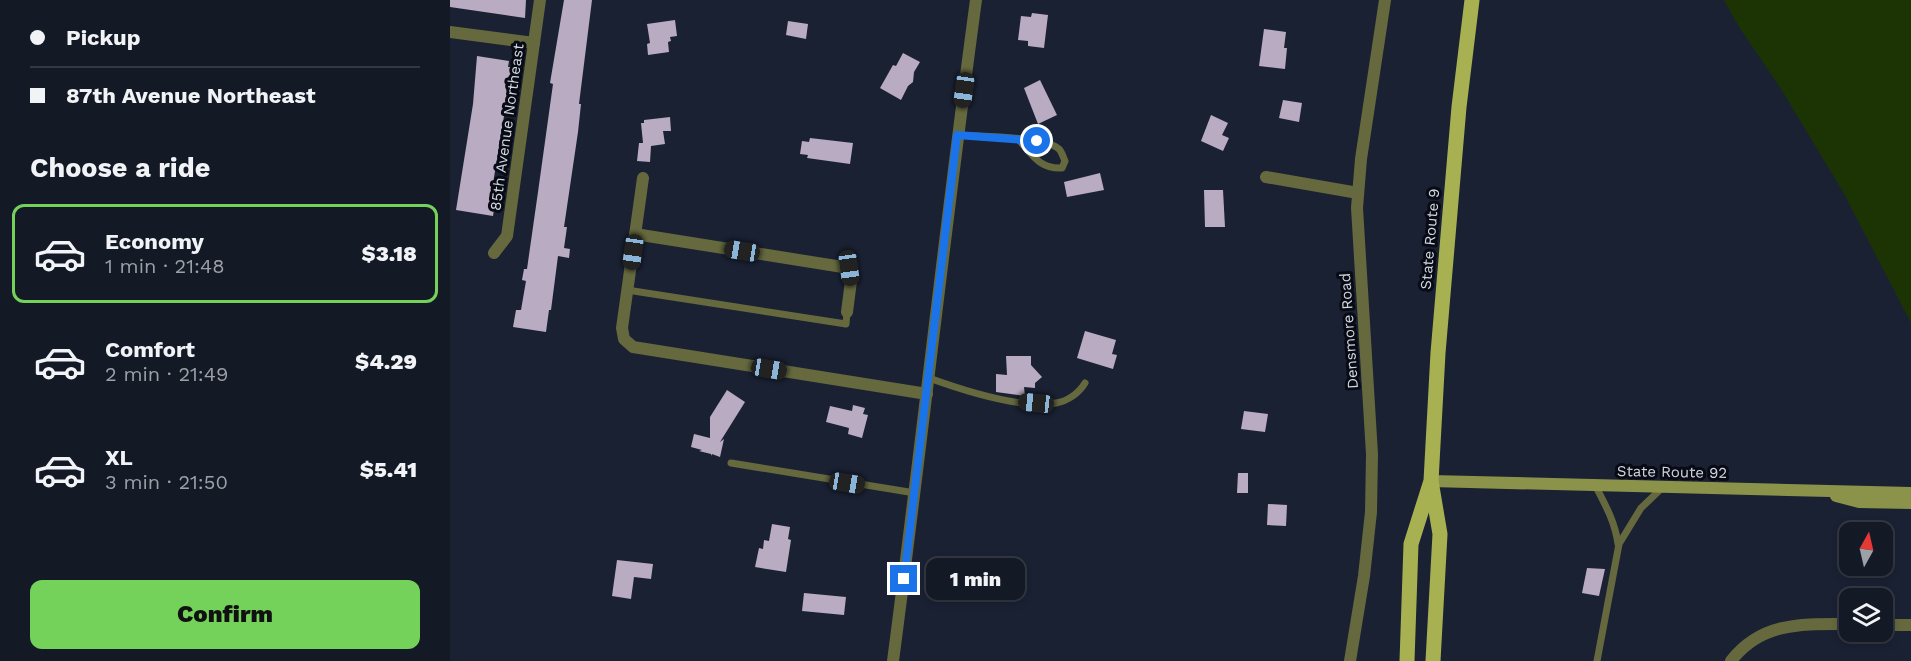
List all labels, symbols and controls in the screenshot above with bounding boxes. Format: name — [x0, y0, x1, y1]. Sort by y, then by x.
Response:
text: Pickup — [66, 25, 141, 50]
street label: 85th Avenue Northeast — [486, 42, 528, 212]
car — [953, 71, 975, 109]
text: 87th Avenue Northeast — [66, 83, 316, 108]
route start — [1023, 127, 1050, 154]
text: Choose a ride — [30, 152, 210, 184]
street label: State Route 9 — [1417, 188, 1443, 290]
icon: car — [33, 227, 87, 281]
text: Economy — [105, 229, 204, 254]
car — [622, 233, 644, 271]
car — [723, 239, 761, 263]
text: $3.18 — [361, 241, 417, 266]
car — [838, 249, 860, 287]
text: 1 min · 21:48 — [105, 254, 224, 278]
street label: Densmore Road — [1336, 272, 1362, 390]
icon: car — [33, 335, 87, 389]
text: Comfort — [105, 337, 195, 362]
text: $4.29 — [355, 349, 417, 374]
car — [750, 357, 788, 381]
text: 2 min · 21:49 — [105, 362, 228, 386]
car — [1017, 392, 1055, 414]
icon: car — [33, 443, 87, 497]
text: XL — [105, 445, 133, 470]
text: $5.41 — [360, 457, 417, 482]
street label: State Route 92 — [1617, 462, 1727, 482]
text: 3 min · 21:50 — [105, 470, 228, 494]
car — [828, 471, 866, 495]
north arrow — [1839, 522, 1893, 576]
map controls — [1839, 522, 1893, 642]
callout: 1 min — [925, 558, 1024, 600]
route end — [890, 565, 917, 592]
text: 1 min — [950, 567, 1001, 591]
button: Confirm — [30, 580, 420, 649]
button: layers — [1839, 588, 1893, 642]

